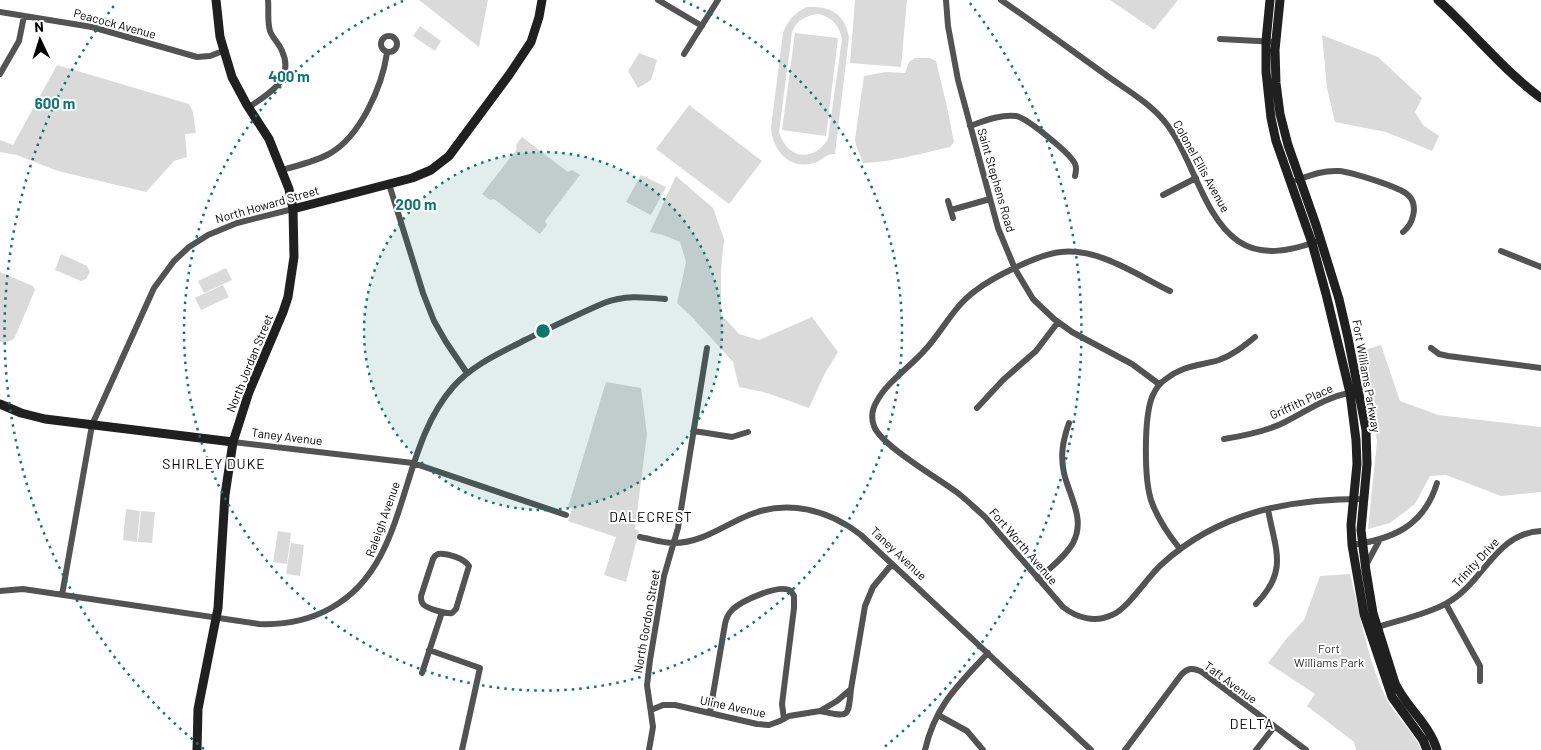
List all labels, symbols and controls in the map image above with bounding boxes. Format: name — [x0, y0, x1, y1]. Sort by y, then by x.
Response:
street label: Peacock Avenue — [72, 5, 158, 41]
north arrow — [15, 15, 65, 65]
text: N — [34, 18, 44, 35]
text: 400 m — [268, 67, 310, 85]
text: 600 m — [35, 94, 75, 112]
street label: Colonel Ellis Avenue — [1171, 117, 1233, 215]
street label: Saint Stephens Road — [975, 126, 1019, 234]
street label: North Howard Street — [214, 182, 320, 226]
text: 200 m — [395, 195, 437, 213]
street label: North Jordan Street — [223, 312, 275, 414]
street label: Fort Williams Parkway — [1350, 319, 1384, 434]
centre of rings — [534, 322, 552, 340]
street label: Griffith Place — [1267, 380, 1335, 422]
street label: Taney Avenue — [251, 425, 323, 447]
district label: SHIRLEY DUKE — [162, 455, 266, 472]
street label: Raleigh Avenue — [362, 479, 402, 559]
street label: Fort Worth Avenue — [987, 505, 1061, 587]
district label: DALECREST — [609, 508, 693, 525]
street label: Taney Avenue — [868, 524, 930, 582]
street label: Trinity Drive — [1449, 534, 1501, 590]
street label: North Gordon Street — [630, 568, 662, 674]
park label: Fort Williams Park — [1294, 641, 1364, 669]
street label: Taft Avenue — [1202, 658, 1260, 706]
street label: Uline Avenue — [699, 692, 767, 720]
district label: DELTA — [1230, 715, 1274, 732]

